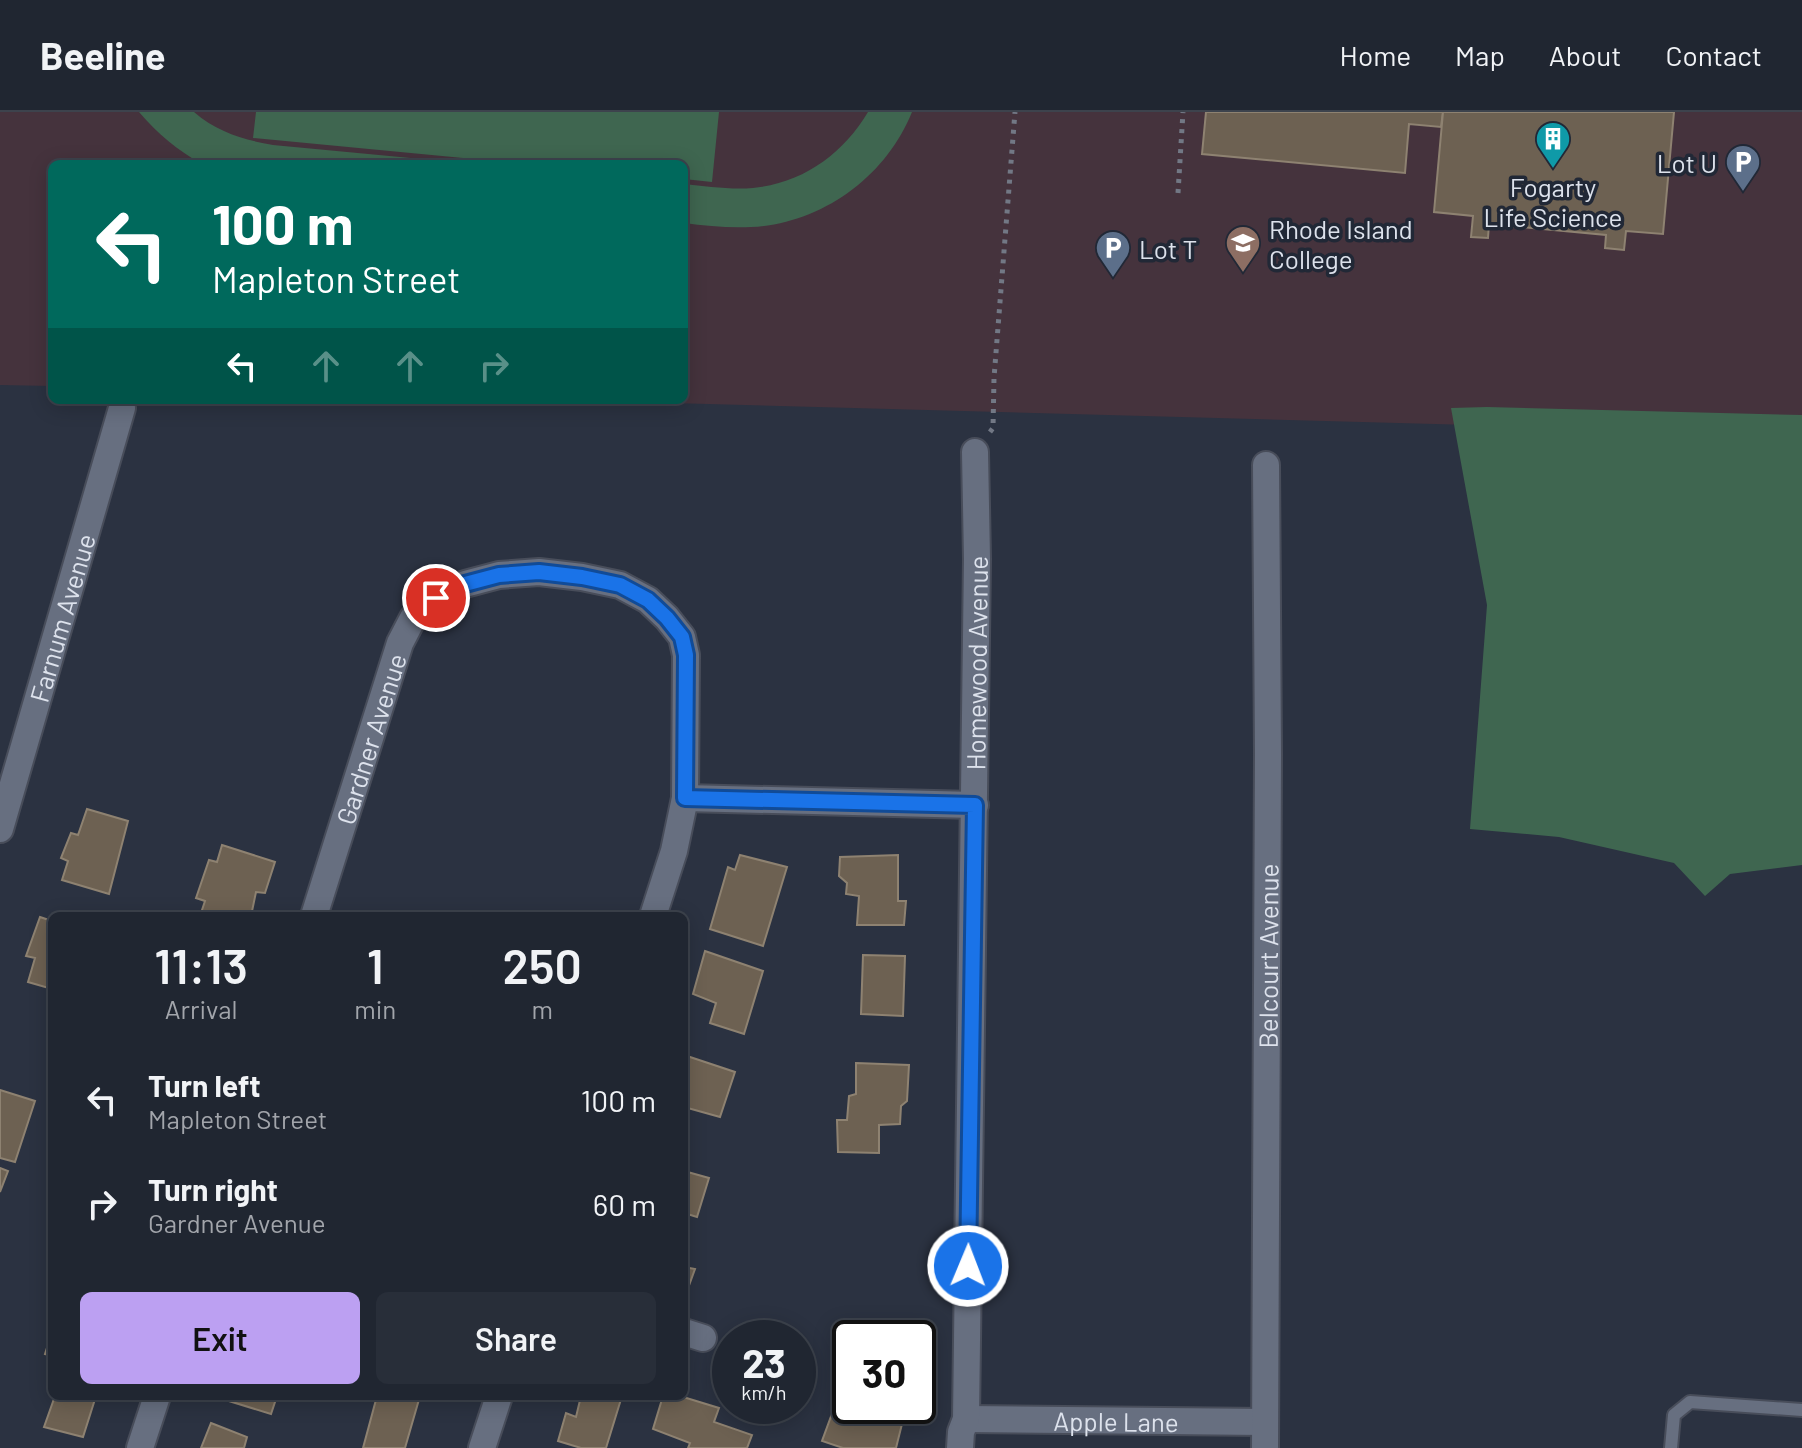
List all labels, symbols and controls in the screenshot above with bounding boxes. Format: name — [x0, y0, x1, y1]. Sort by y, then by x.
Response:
text: Beeline — [40, 32, 165, 78]
text: Home — [1340, 38, 1411, 72]
text: Map — [1455, 38, 1505, 72]
text: About — [1549, 38, 1621, 72]
text: Contact — [1665, 38, 1762, 72]
building icon: Fogarty Life Science — [1534, 120, 1572, 170]
parking icon: Lot U — [1724, 143, 1762, 193]
place label: Lot U — [1657, 147, 1717, 178]
place label: Fogarty Life Science — [1484, 171, 1622, 232]
text: 100 m — [212, 189, 354, 256]
icon: left — [80, 192, 184, 296]
place label: Rhode Island College — [1269, 213, 1413, 274]
school or university icon: Rhode Island College — [1224, 224, 1262, 274]
parking icon: Lot T — [1094, 229, 1132, 279]
place label: Lot T — [1139, 233, 1197, 264]
text: Mapleton Street — [212, 257, 460, 300]
icon: left — [220, 344, 264, 388]
icon: ahead — [304, 344, 348, 388]
icon: ahead — [388, 344, 432, 388]
icon: right — [472, 344, 516, 388]
street label: Farnum Avenue — [22, 530, 100, 706]
street label: Homewood Avenue — [959, 555, 993, 771]
pin — [402, 564, 470, 632]
icon: arrive — [414, 576, 458, 620]
street label: Gardner Avenue — [328, 649, 411, 828]
street label: Belcourt Avenue — [1251, 864, 1283, 1049]
text: 11:13 — [154, 936, 248, 994]
text: 1 — [367, 936, 384, 994]
text: 250 — [503, 936, 582, 994]
text: Arrival — [165, 993, 237, 1024]
text: min — [354, 993, 396, 1024]
text: m — [531, 993, 553, 1024]
text: Turn left — [148, 1067, 261, 1103]
icon: left — [80, 1078, 124, 1122]
text: 100 m — [581, 1082, 656, 1118]
text: Mapleton Street — [148, 1103, 327, 1134]
text: Turn right — [148, 1171, 278, 1207]
icon: right — [80, 1182, 124, 1226]
text: 60 m — [593, 1186, 656, 1222]
text: Gardner Avenue — [148, 1207, 326, 1238]
position arrow — [926, 1224, 1010, 1308]
button: Exit — [80, 1292, 360, 1384]
button: Share — [376, 1292, 656, 1384]
speed limit sign: 30 — [832, 1320, 936, 1424]
text: 23 — [742, 1338, 786, 1386]
text: km/h — [741, 1380, 787, 1404]
street label: Apple Lane — [1053, 1404, 1179, 1437]

